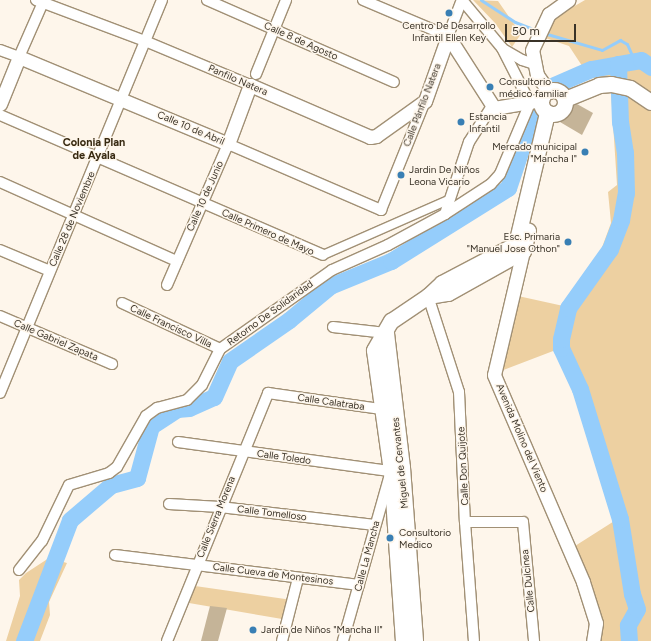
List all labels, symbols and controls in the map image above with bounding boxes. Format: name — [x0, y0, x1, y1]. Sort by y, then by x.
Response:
marker: Centro De Desarrollo Infantil Ellen Key — [444, 8, 454, 18]
scale bar — [507, 16, 578, 42]
street label: Calle 8 de Agosto — [262, 19, 340, 63]
place label: Centro De Desarrollo Infantil Ellen Key — [402, 19, 496, 42]
text: 50 m — [512, 24, 540, 38]
street label: Panfilo Natera — [206, 62, 270, 98]
street label: Calle Pánfilo Natera — [401, 62, 443, 148]
place label: Consultorio médico familiar — [499, 75, 567, 98]
marker: Consultorio médico familiar — [484, 81, 496, 93]
street label: Calle 10 de Abril — [156, 108, 226, 148]
place label: Estancia Infantil — [469, 110, 507, 134]
marker: Estancia Infantil — [456, 117, 466, 127]
district label: Colonia Plan de Ayala — [63, 137, 125, 163]
place label: Mercado municipal "Mancha I" — [492, 140, 577, 164]
marker: Mercado municipal "Mancha I" — [580, 147, 590, 157]
street label: Calle 10 de Junio — [184, 159, 226, 233]
place label: Jardin De Niños Leona Vicario — [409, 163, 480, 186]
street label: Calle 28 de Noviembre — [47, 170, 97, 268]
marker: Jardin De Niños Leona Vicario — [396, 170, 406, 180]
street label: Calle Primero de Mayo — [220, 206, 316, 258]
place label: Esc. Primaria "Manuel Jose Othon" — [467, 230, 560, 254]
marker: Esc. Primaria "Manuel Jose Othon" — [563, 237, 573, 247]
street label: Retorno De Solidaridad — [225, 278, 315, 348]
street label: Calle Francisco Villa — [128, 302, 214, 350]
street label: Calle Gabriel Zapata — [12, 317, 100, 363]
street label: Avenida Molino del Viento — [494, 382, 550, 494]
street label: Calle Calatraba — [297, 391, 365, 413]
street label: Miguel de Cervantes — [389, 417, 411, 509]
street label: Calle Don Quijote — [455, 426, 471, 506]
street label: Calle Toledo — [256, 447, 312, 467]
street label: Calle Sierra Morena — [194, 475, 238, 559]
street label: Calle Tomelloso — [237, 503, 307, 523]
street label: Calle La Mancha — [352, 519, 382, 593]
place label: Consultorio Medico — [399, 526, 451, 550]
marker: Consultorio Medico — [384, 532, 396, 544]
street label: Calle Dulcinea — [519, 549, 537, 613]
street label: Calle Cueva de Montesinos — [212, 561, 334, 587]
place label: Jardín de Niños "Mancha II" — [261, 624, 383, 636]
marker: Jardín de Niños "Mancha II" — [248, 625, 258, 635]

